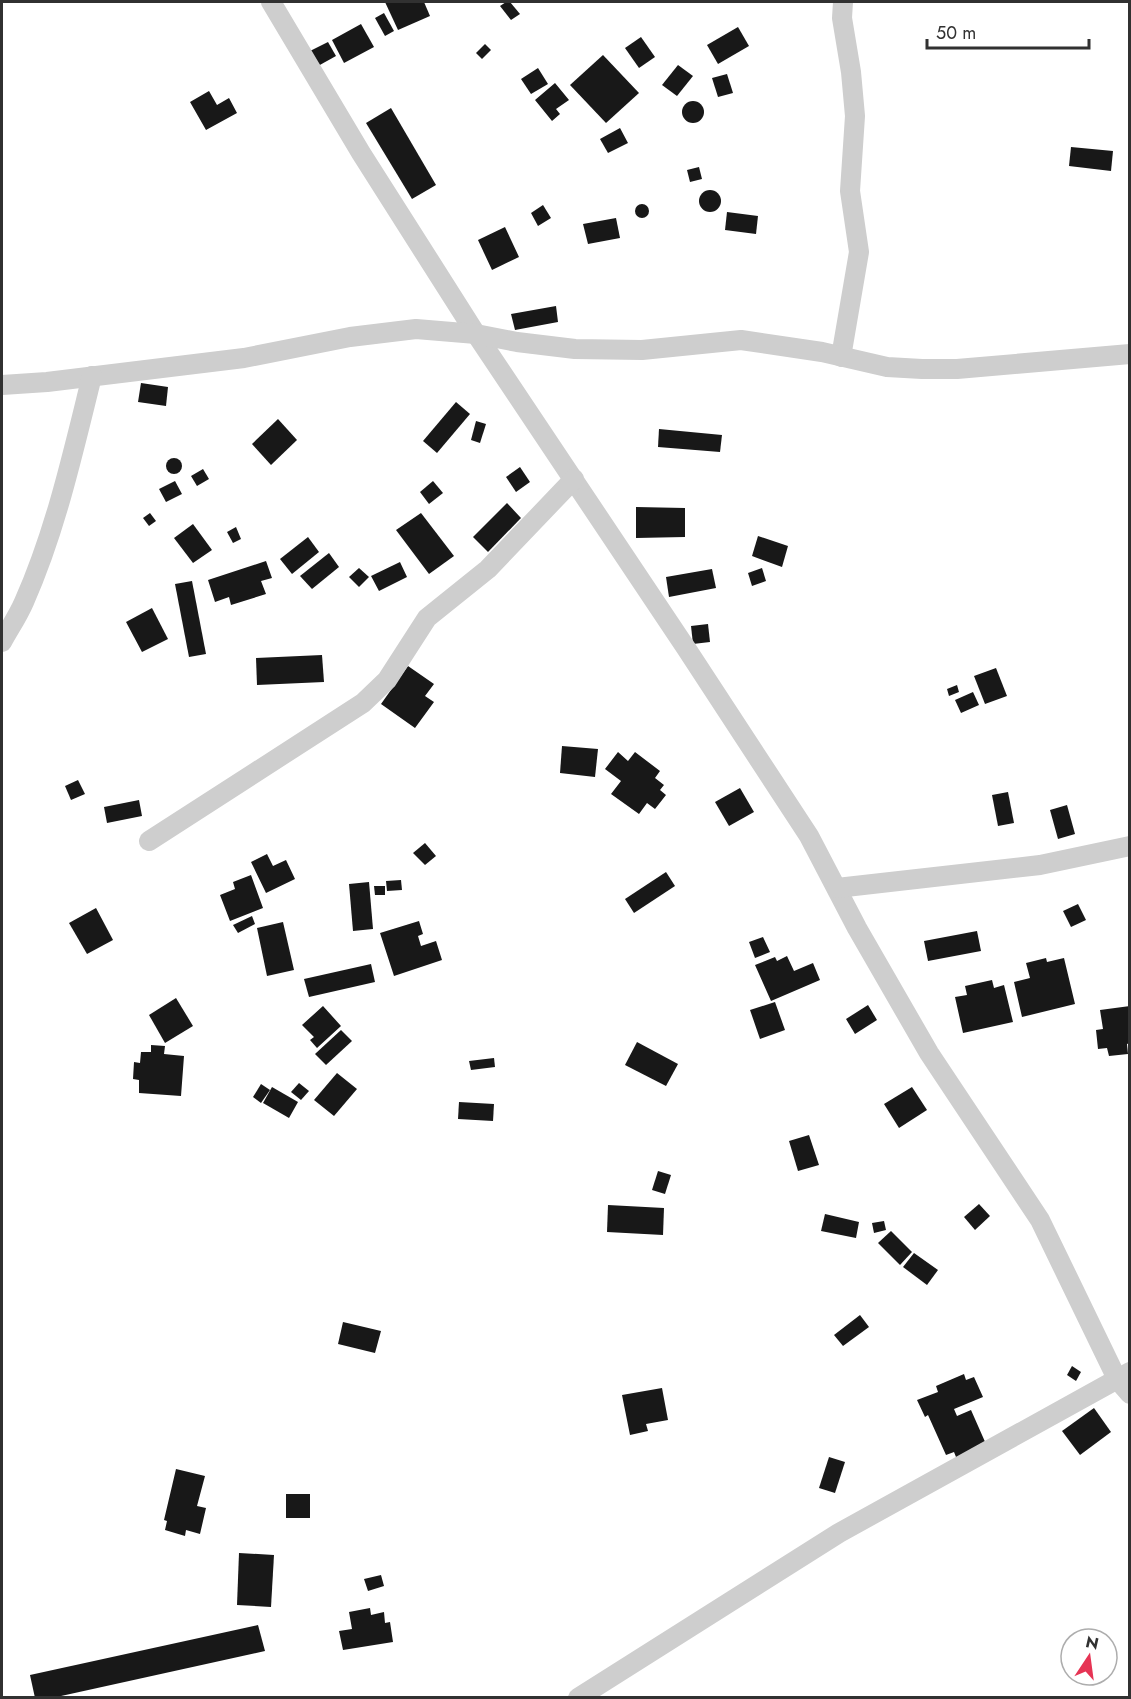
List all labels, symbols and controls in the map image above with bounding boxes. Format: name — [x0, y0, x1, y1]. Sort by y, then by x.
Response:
scale bar — [927, 12, 1089, 50]
text: 50 m — [936, 20, 976, 46]
north arrow — [1059, 1627, 1119, 1687]
text: N — [1083, 1630, 1101, 1656]

